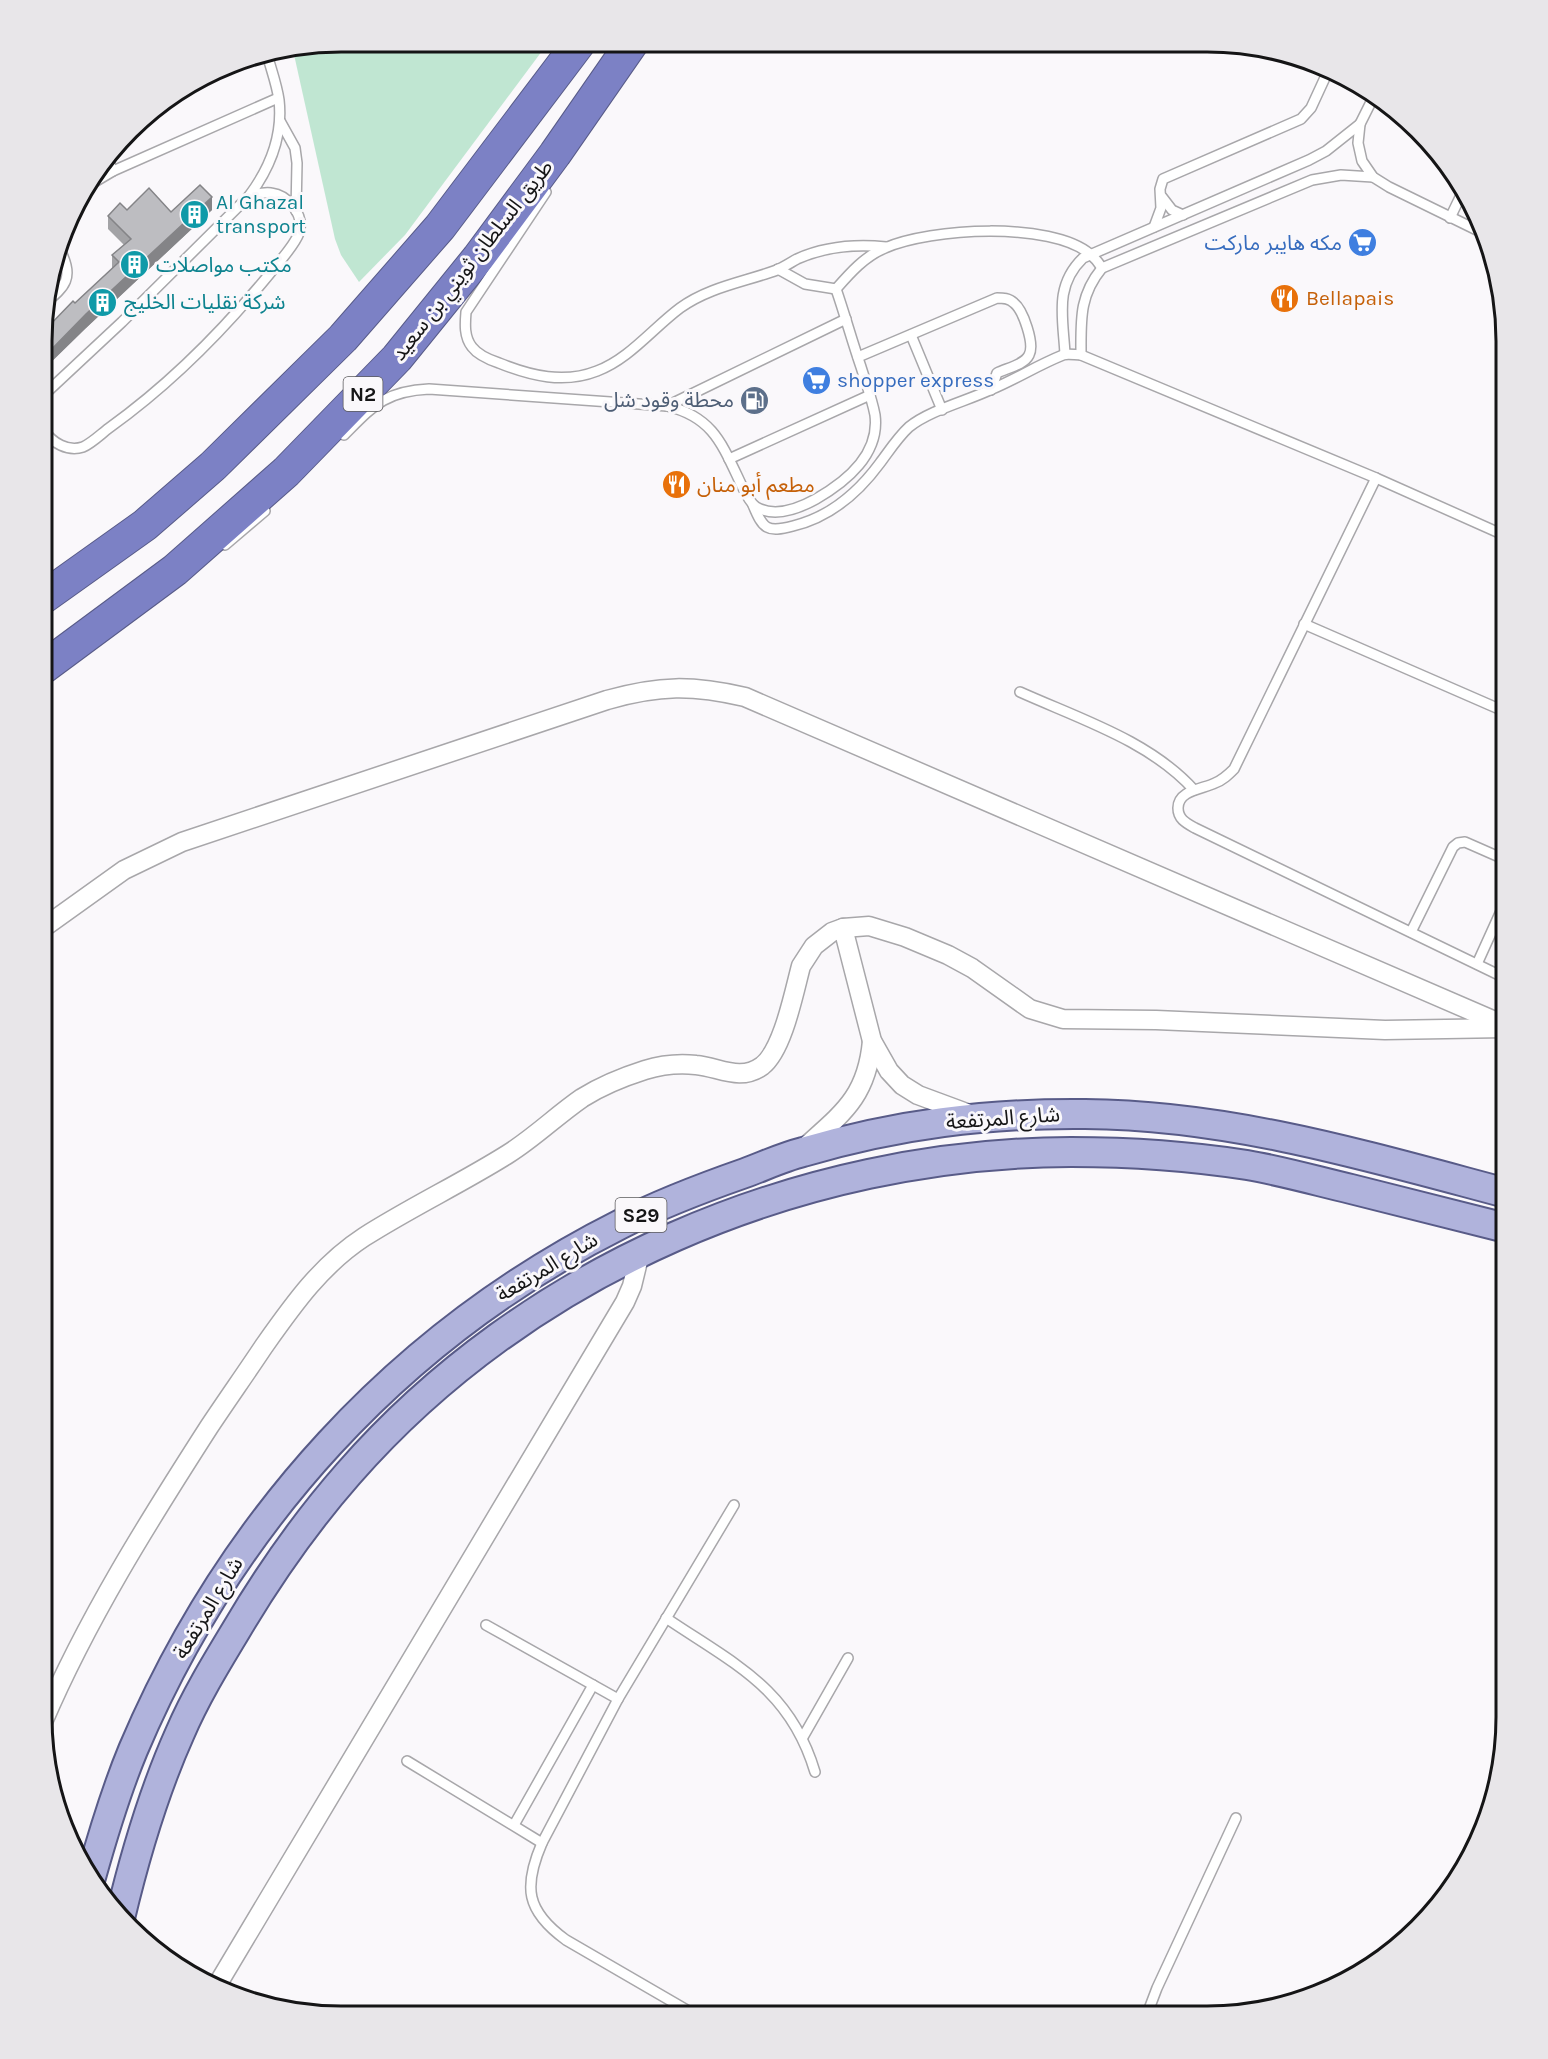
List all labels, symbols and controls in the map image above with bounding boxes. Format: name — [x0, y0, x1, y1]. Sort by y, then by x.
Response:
street label: طريق السلطان ثويني بن سعيد — [386, 155, 561, 367]
place label: Al Ghazal transport — [216, 190, 306, 238]
building icon: Al Ghazal transport — [179, 198, 211, 230]
supermarket icon: مكه هايبر ماركت — [1347, 227, 1379, 259]
place label: مكه هايبر ماركت — [1205, 231, 1342, 255]
building icon: مكتب مواصلات — [119, 249, 151, 281]
place label: مكتب مواصلات — [156, 253, 292, 277]
restaurant icon: Bellapais — [1269, 282, 1301, 314]
building icon: شركة نقليات الخليج — [87, 286, 119, 318]
place label: Bellapais — [1306, 286, 1394, 310]
place label: شركة نقليات الخليج — [124, 290, 286, 317]
supermarket icon: shopper express — [800, 364, 832, 396]
place label: shopper express — [837, 368, 994, 392]
road number: N2 — [344, 377, 382, 411]
fuel station icon: محطة وقود شل — [739, 384, 771, 416]
place label: محطة وقود شل — [604, 388, 734, 412]
restaurant icon: مطعم أبو منان — [660, 469, 692, 501]
place label: مطعم أبو منان — [697, 472, 815, 500]
street label: شارع المرتفعة — [945, 1102, 1061, 1137]
road number: S29 — [616, 1198, 666, 1232]
street label: شارع المرتفعة — [492, 1227, 604, 1309]
street label: شارع المرتفعة — [168, 1553, 250, 1665]

